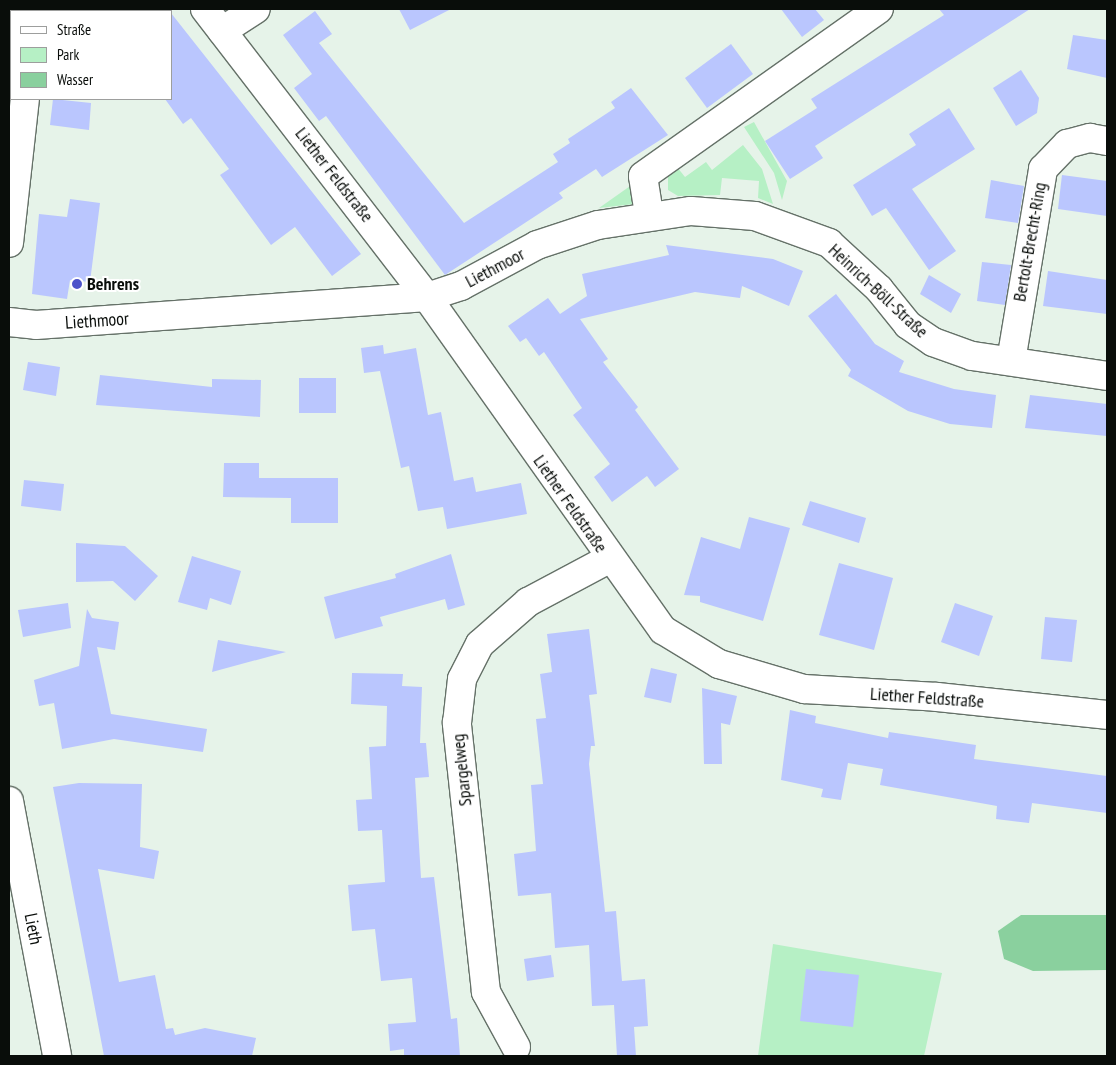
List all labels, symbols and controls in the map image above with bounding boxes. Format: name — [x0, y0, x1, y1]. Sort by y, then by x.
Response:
legend — [10, 10, 172, 100]
text: Straße — [57, 20, 91, 39]
text: Park — [57, 45, 79, 64]
text: Wasser — [57, 70, 93, 89]
street label: Liether Feldstraße — [290, 123, 378, 227]
street label: Bertolt-Brecht-Ring — [1009, 181, 1051, 303]
street label: Heinrich-Böll-Straße — [824, 239, 932, 343]
street label: Liethmoor — [462, 243, 528, 293]
place label: Behrens — [87, 273, 139, 295]
marker: Behrens — [71, 278, 83, 290]
street label: Liethmoor — [64, 308, 130, 334]
street label: Liether Feldstraße — [528, 451, 612, 557]
street label: Liether Feldstraße — [869, 683, 985, 713]
street label: Spargelweg — [447, 733, 477, 807]
street label: Lieth — [19, 911, 47, 947]

